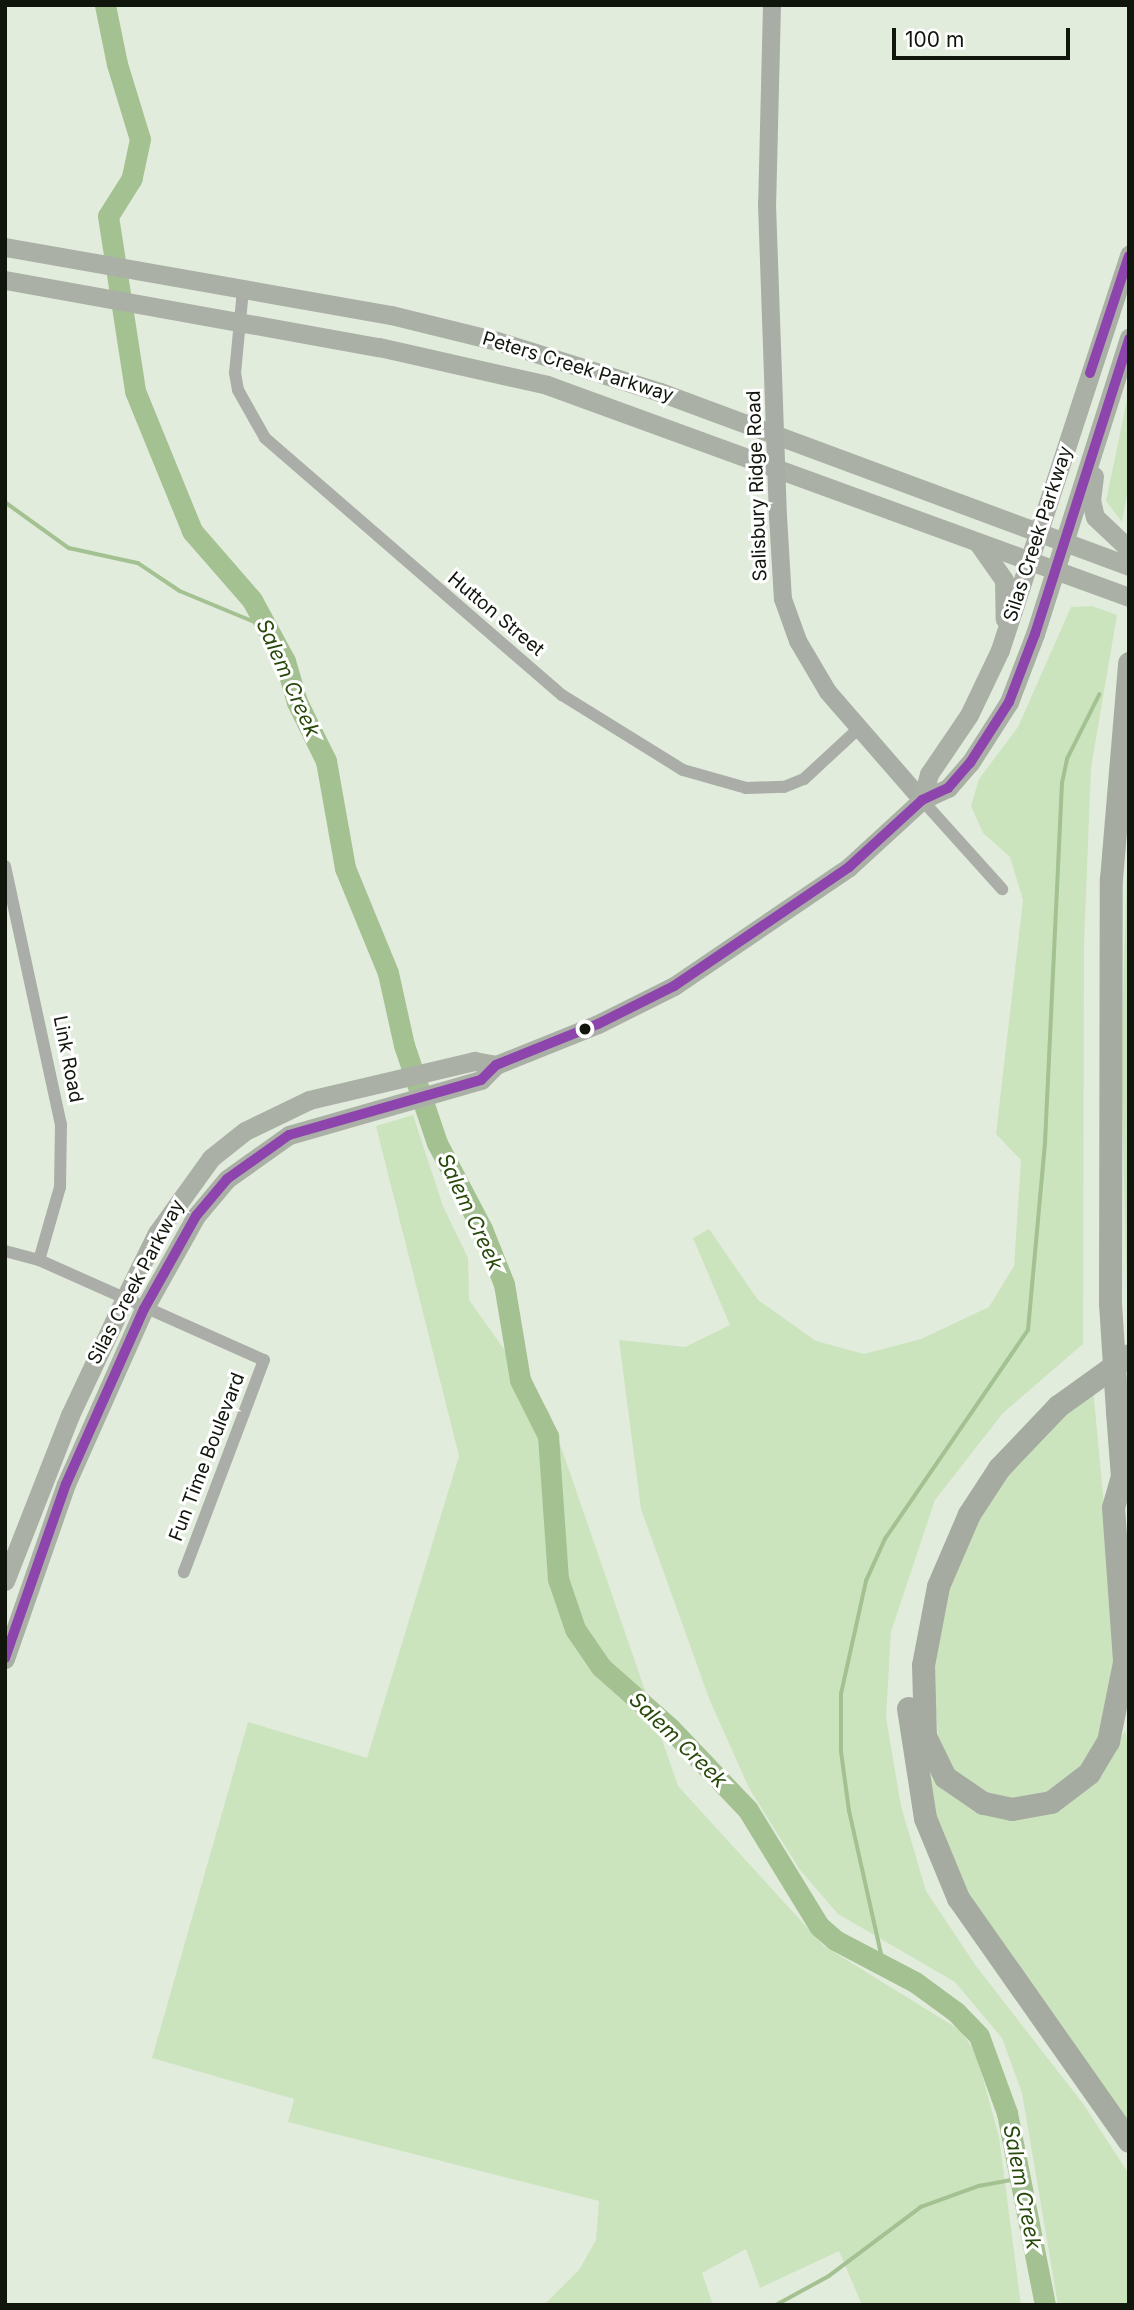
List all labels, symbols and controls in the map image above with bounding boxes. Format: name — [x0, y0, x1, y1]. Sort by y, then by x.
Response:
scale bar — [896, 14, 1074, 58]
text: 100 m — [905, 27, 964, 52]
street label: Peters Creek Parkway — [480, 327, 676, 407]
street label: Salisbury Ridge Road — [742, 390, 772, 582]
street label: Silas Creek Parkway — [999, 443, 1077, 625]
street label: Hutton Street — [443, 567, 549, 661]
water label: Salem Creek — [251, 615, 325, 741]
street label: Link Road — [48, 1014, 88, 1104]
unlabelled marker — [578, 1022, 592, 1036]
water label: Salem Creek — [432, 1149, 508, 1275]
street label: Silas Creek Parkway — [83, 1196, 189, 1368]
street label: Fun Time Boulevard — [164, 1370, 250, 1544]
water label: Salem Creek — [624, 1687, 732, 1793]
water label: Salem Creek — [998, 2123, 1046, 2251]

